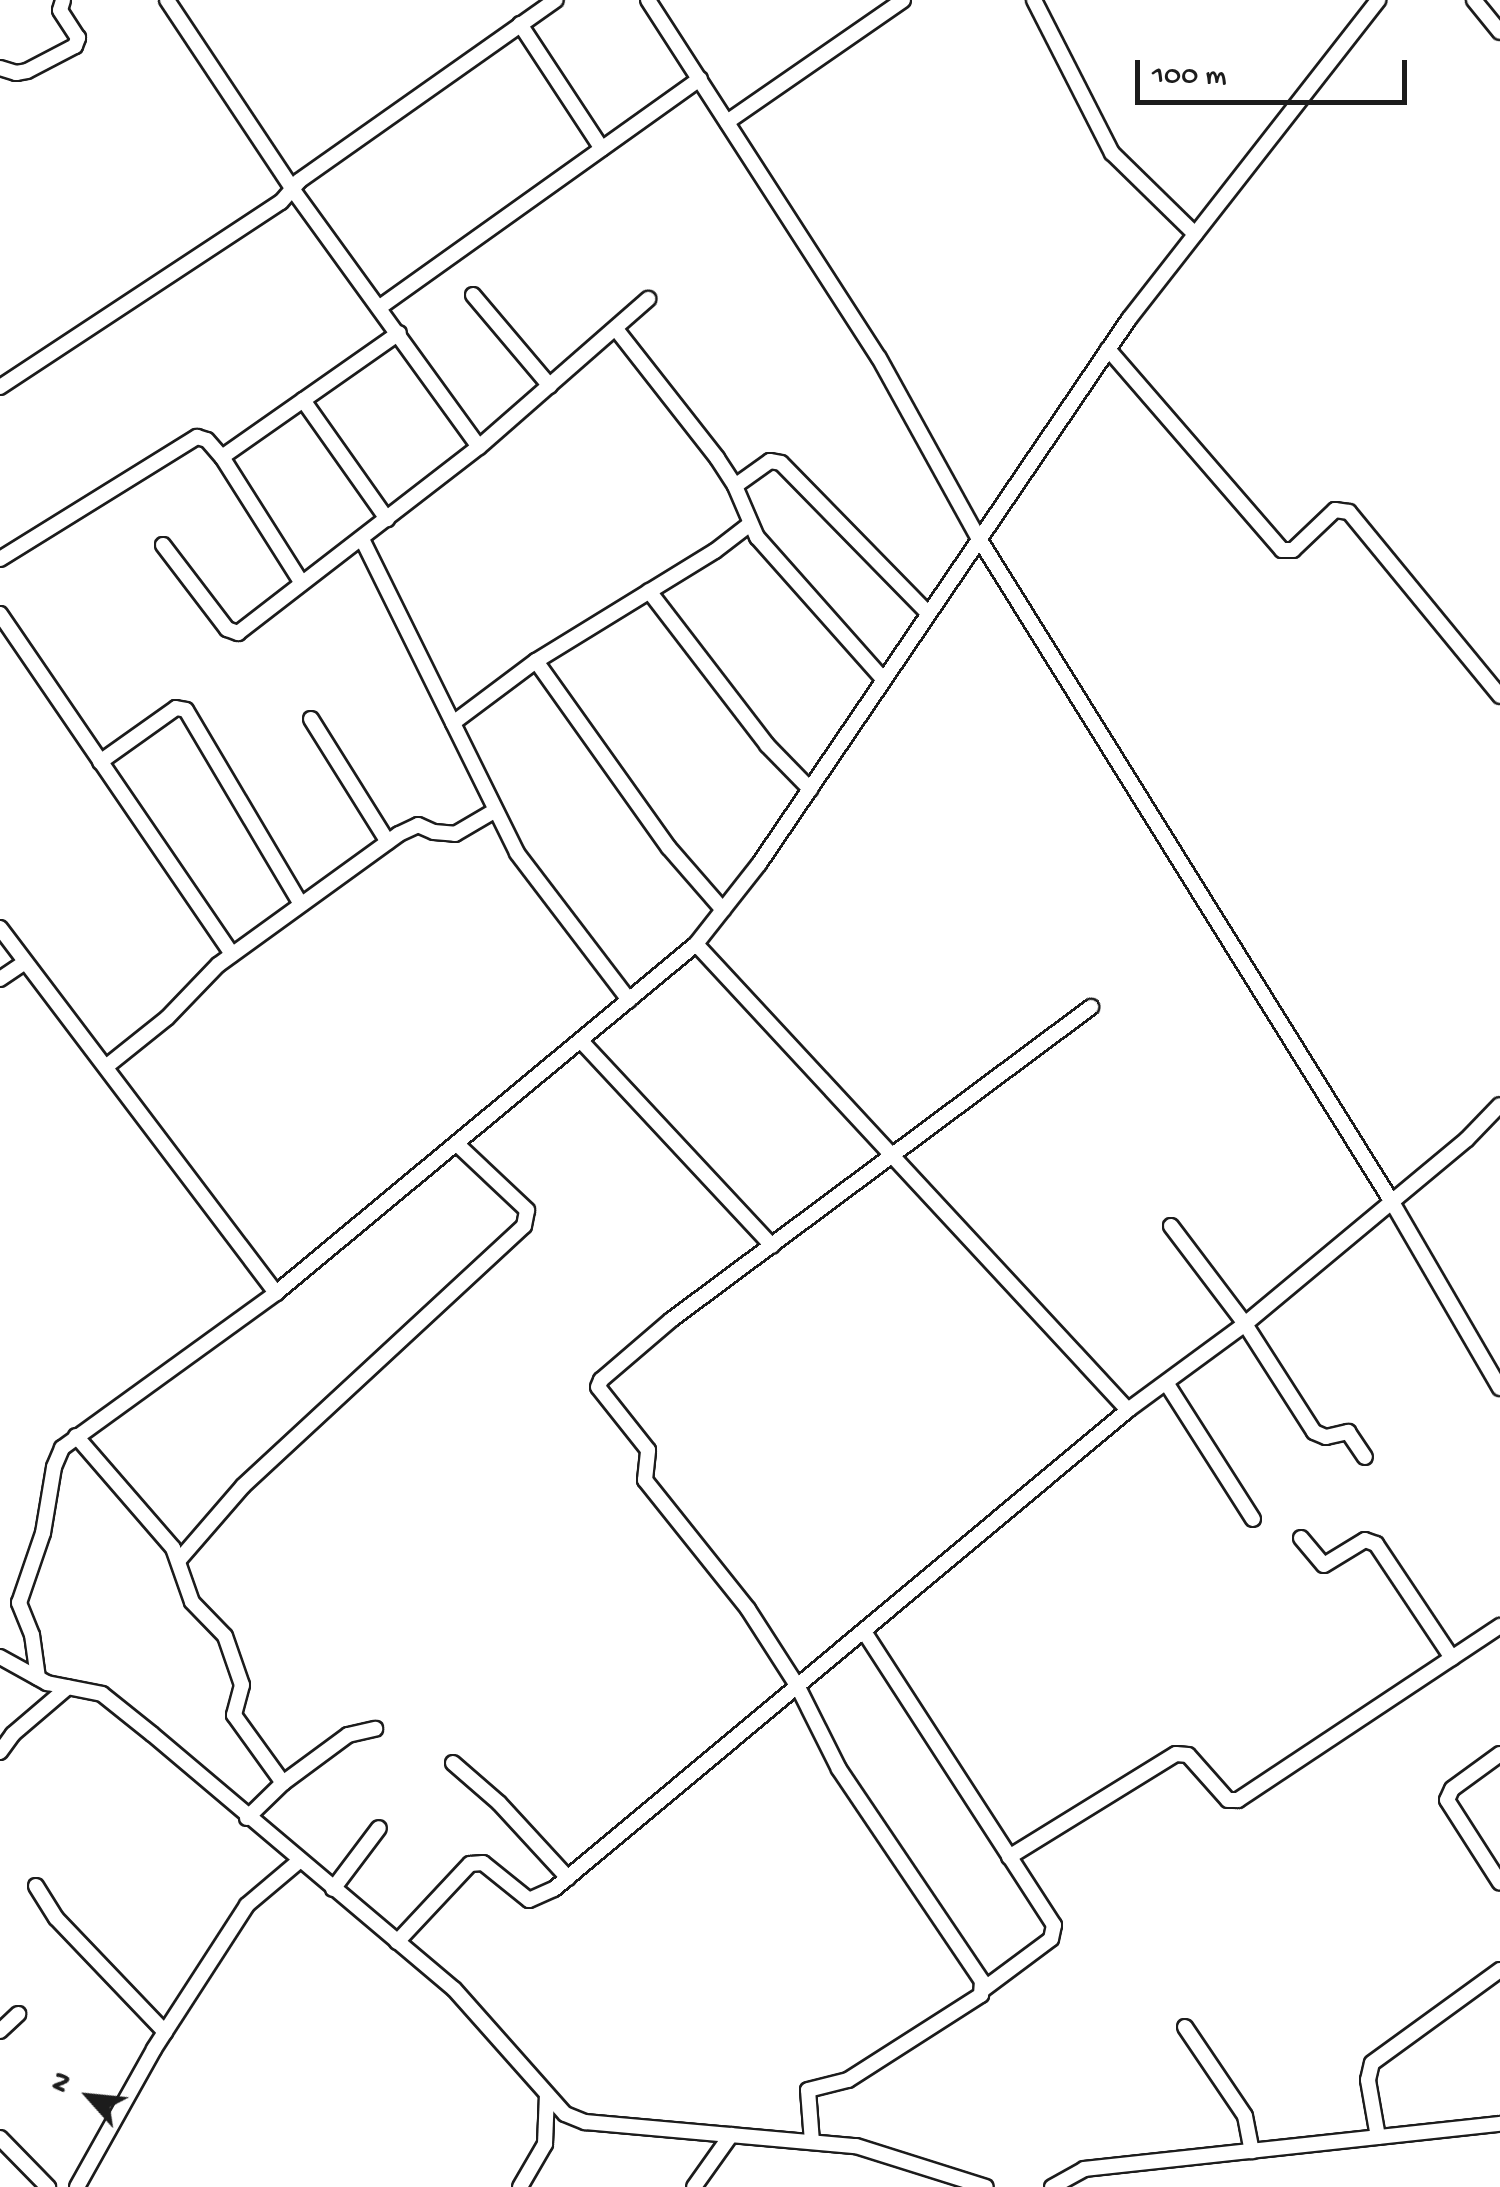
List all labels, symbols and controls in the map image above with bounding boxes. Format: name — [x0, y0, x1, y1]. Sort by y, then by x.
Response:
scale bar — [1140, 40, 1412, 102]
text: 100 m — [1152, 60, 1227, 95]
north arrow — [40, 2047, 140, 2147]
text: N — [44, 2068, 82, 2099]

